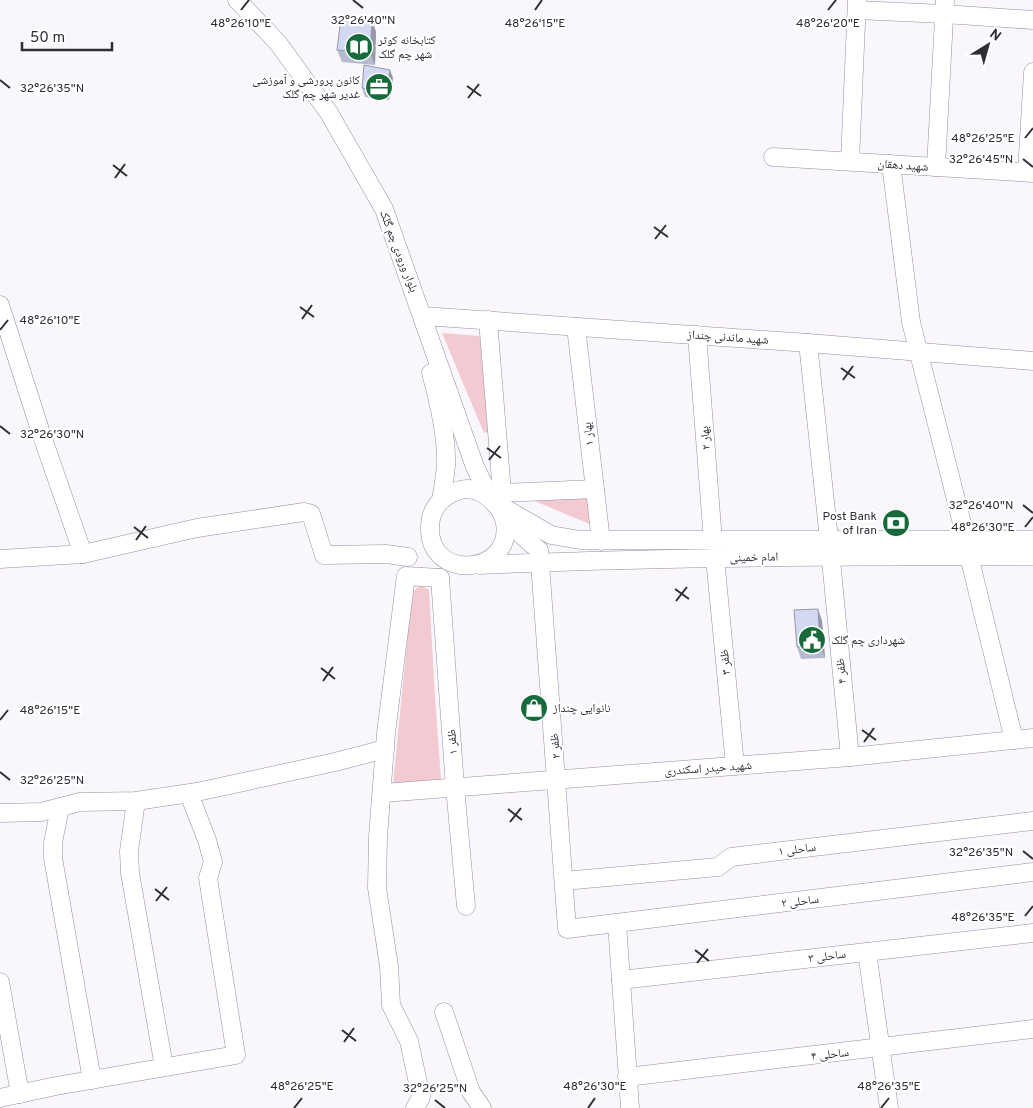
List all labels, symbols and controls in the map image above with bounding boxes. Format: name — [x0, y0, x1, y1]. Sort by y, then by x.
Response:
text: 32°26'40"N — [331, 13, 395, 29]
text: 48°26'10"E — [211, 16, 271, 32]
text: 48°26'15"E — [505, 16, 565, 32]
text: 48°26'20"E — [796, 16, 860, 32]
scale bar — [22, 20, 112, 52]
north arrow — [963, 20, 1013, 70]
text: N — [986, 26, 1004, 46]
text: 50 m — [30, 29, 65, 48]
library icon: کتابخانه کوثر شهر چم گلک — [344, 32, 374, 62]
place label: کتابخانه کوثر شهر چم گلک — [377, 33, 436, 63]
office icon: کانون پرورشی و آموزشی غدیر شهر چم گلک — [364, 72, 394, 102]
place label: کانون پرورشی و آموزشی غدیر شهر چم گلک — [252, 73, 360, 103]
text: 32°26'35"N — [20, 81, 84, 97]
text: 48°26'25"E — [951, 131, 1015, 147]
text: 32°26'45"N — [949, 152, 1013, 168]
street label: شهید دهقان — [877, 156, 929, 176]
street label: بلوار ورودی چم گلک — [375, 208, 421, 295]
text: 48°26'10"E — [20, 313, 80, 329]
street label: شهید ماندنی چنداز — [686, 327, 769, 349]
street label: بهار ۱ — [580, 421, 598, 447]
street label: بهار ۲ — [697, 425, 715, 450]
text: 32°26'30"N — [20, 427, 84, 443]
text: 32°26'40"N — [949, 498, 1013, 514]
bank icon: Post Bank of Iran — [881, 508, 911, 538]
place label: Post Bank of Iran — [822, 509, 877, 539]
text: 48°26'30"E — [951, 520, 1015, 536]
street label: امام خمینی — [730, 550, 779, 566]
public building icon: شهرداری چم گلک — [797, 625, 827, 655]
place label: شهرداری چم گلک — [831, 633, 905, 649]
street label: ظفر ۳ — [717, 648, 735, 675]
street label: ظفر ۴ — [833, 657, 851, 684]
shop icon: نانوایی چنداز — [519, 693, 549, 723]
place label: نانوایی چنداز — [552, 701, 611, 717]
text: 48°26'15"E — [20, 703, 80, 719]
street label: ظفر ۱ — [444, 729, 462, 755]
street label: ظفر ۲ — [547, 732, 565, 759]
street label: شهید حیدر اسکندری — [664, 758, 753, 780]
text: 32°26'25"N — [20, 773, 84, 789]
street label: ساحلی ۱ — [777, 840, 817, 860]
text: 32°26'35"N — [949, 845, 1013, 861]
street label: ساحلی ۲ — [780, 892, 820, 912]
text: 48°26'35"E — [951, 910, 1015, 926]
street label: ساحلی ۳ — [807, 947, 847, 967]
street label: ساحلی ۴ — [810, 1045, 850, 1065]
text: 48°26'25"E — [270, 1079, 334, 1095]
text: 48°26'30"E — [563, 1079, 627, 1095]
text: 48°26'35"E — [857, 1079, 921, 1095]
text: 32°26'25"N — [403, 1081, 467, 1097]

